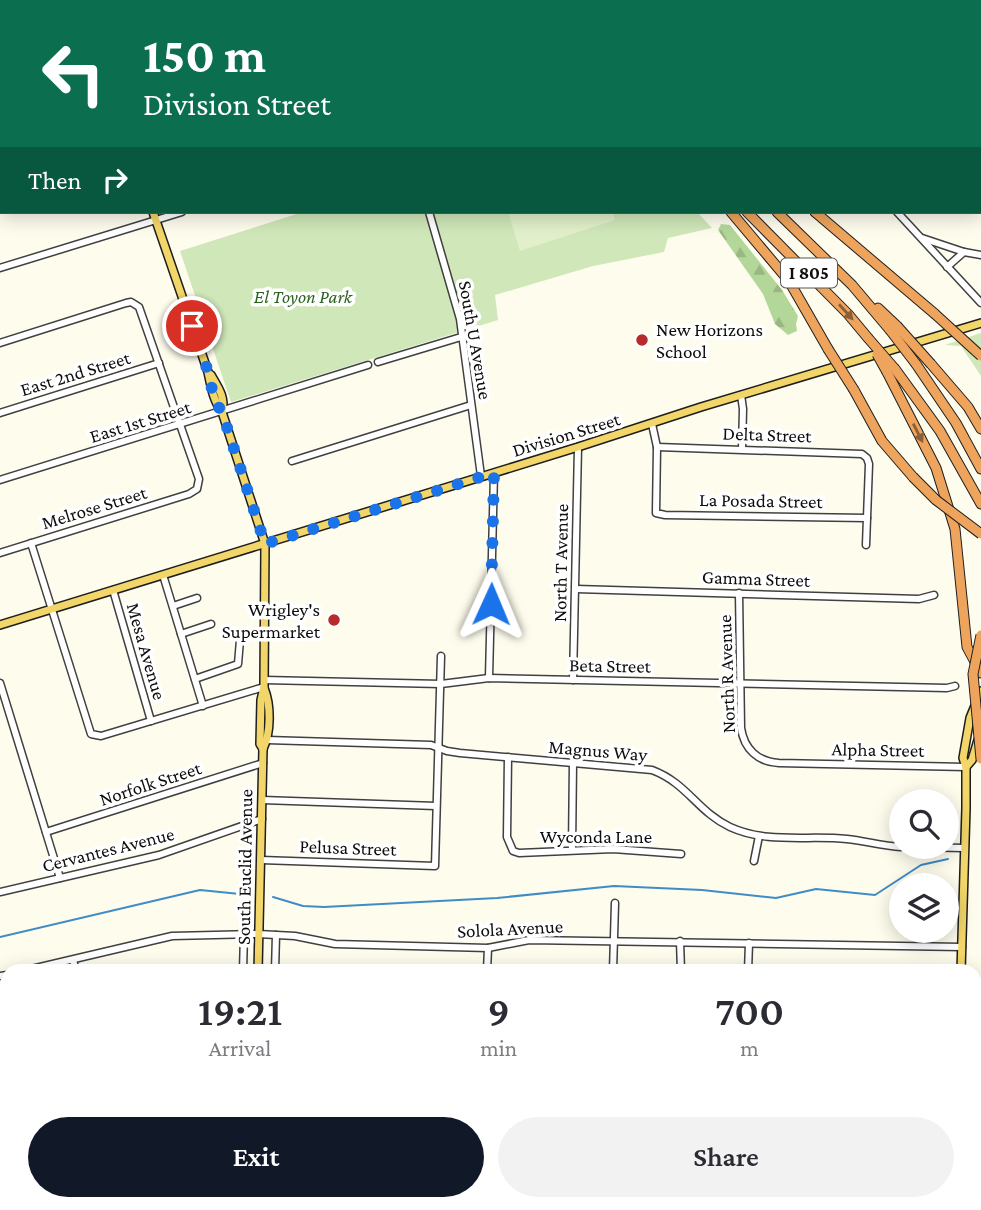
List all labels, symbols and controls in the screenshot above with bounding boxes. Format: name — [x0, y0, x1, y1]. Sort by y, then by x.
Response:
icon: left — [28, 28, 119, 119]
text: 150 m — [143, 28, 266, 83]
text: Division Street — [143, 86, 331, 122]
icon: right — [96, 161, 134, 199]
text: Then — [28, 166, 82, 195]
road number: I 805 — [781, 258, 837, 288]
street label: South U Avenue — [455, 279, 496, 401]
park label: El Toyon Park — [254, 286, 353, 307]
pin — [162, 296, 222, 356]
one-way arrow — [838, 303, 854, 320]
icon: arrive — [173, 307, 211, 345]
place label: New Horizons School — [656, 319, 763, 362]
marker: New Horizons School — [634, 332, 650, 348]
street label: East 2nd Street — [18, 347, 133, 400]
street label: East 1st Street — [87, 396, 194, 447]
street label: Division Street — [510, 408, 623, 461]
street label: Delta Street — [722, 422, 813, 447]
one-way arrow — [912, 423, 923, 443]
street label: Melrose Street — [39, 481, 150, 533]
street label: La Posada Street — [699, 489, 824, 512]
street label: North T Avenue — [549, 504, 572, 622]
street label: Gamma Street — [702, 566, 811, 591]
position arrow — [454, 567, 528, 641]
place label: Wrigley's Supermarket — [222, 599, 321, 642]
street label: Mesa Avenue — [123, 600, 170, 702]
marker: Wrigley's Supermarket — [326, 612, 342, 628]
street label: North R Avenue — [714, 614, 739, 734]
street label: Beta Street — [569, 654, 652, 677]
street label: Magnus Way — [548, 736, 648, 765]
street label: Alpha Street — [831, 738, 925, 761]
street label: Norfolk Street — [97, 757, 204, 810]
street label: South Euclid Avenue — [233, 789, 256, 945]
map controls — [889, 789, 959, 943]
button: search — [889, 789, 959, 859]
street label: Cervantes Avenue — [40, 823, 176, 876]
street label: Wyconda Lane — [540, 826, 652, 847]
street label: Pelusa Street — [299, 835, 397, 860]
button: layers — [889, 873, 959, 943]
street label: Solola Avenue — [457, 915, 564, 942]
text: 19:21 — [198, 987, 282, 1034]
text: 9 — [487, 987, 510, 1034]
text: 700 — [715, 987, 784, 1034]
text: Arrival — [209, 1035, 271, 1061]
text: min — [480, 1035, 517, 1061]
text: m — [740, 1035, 759, 1061]
button: Exit — [28, 1117, 484, 1197]
button: Share — [498, 1117, 954, 1197]

